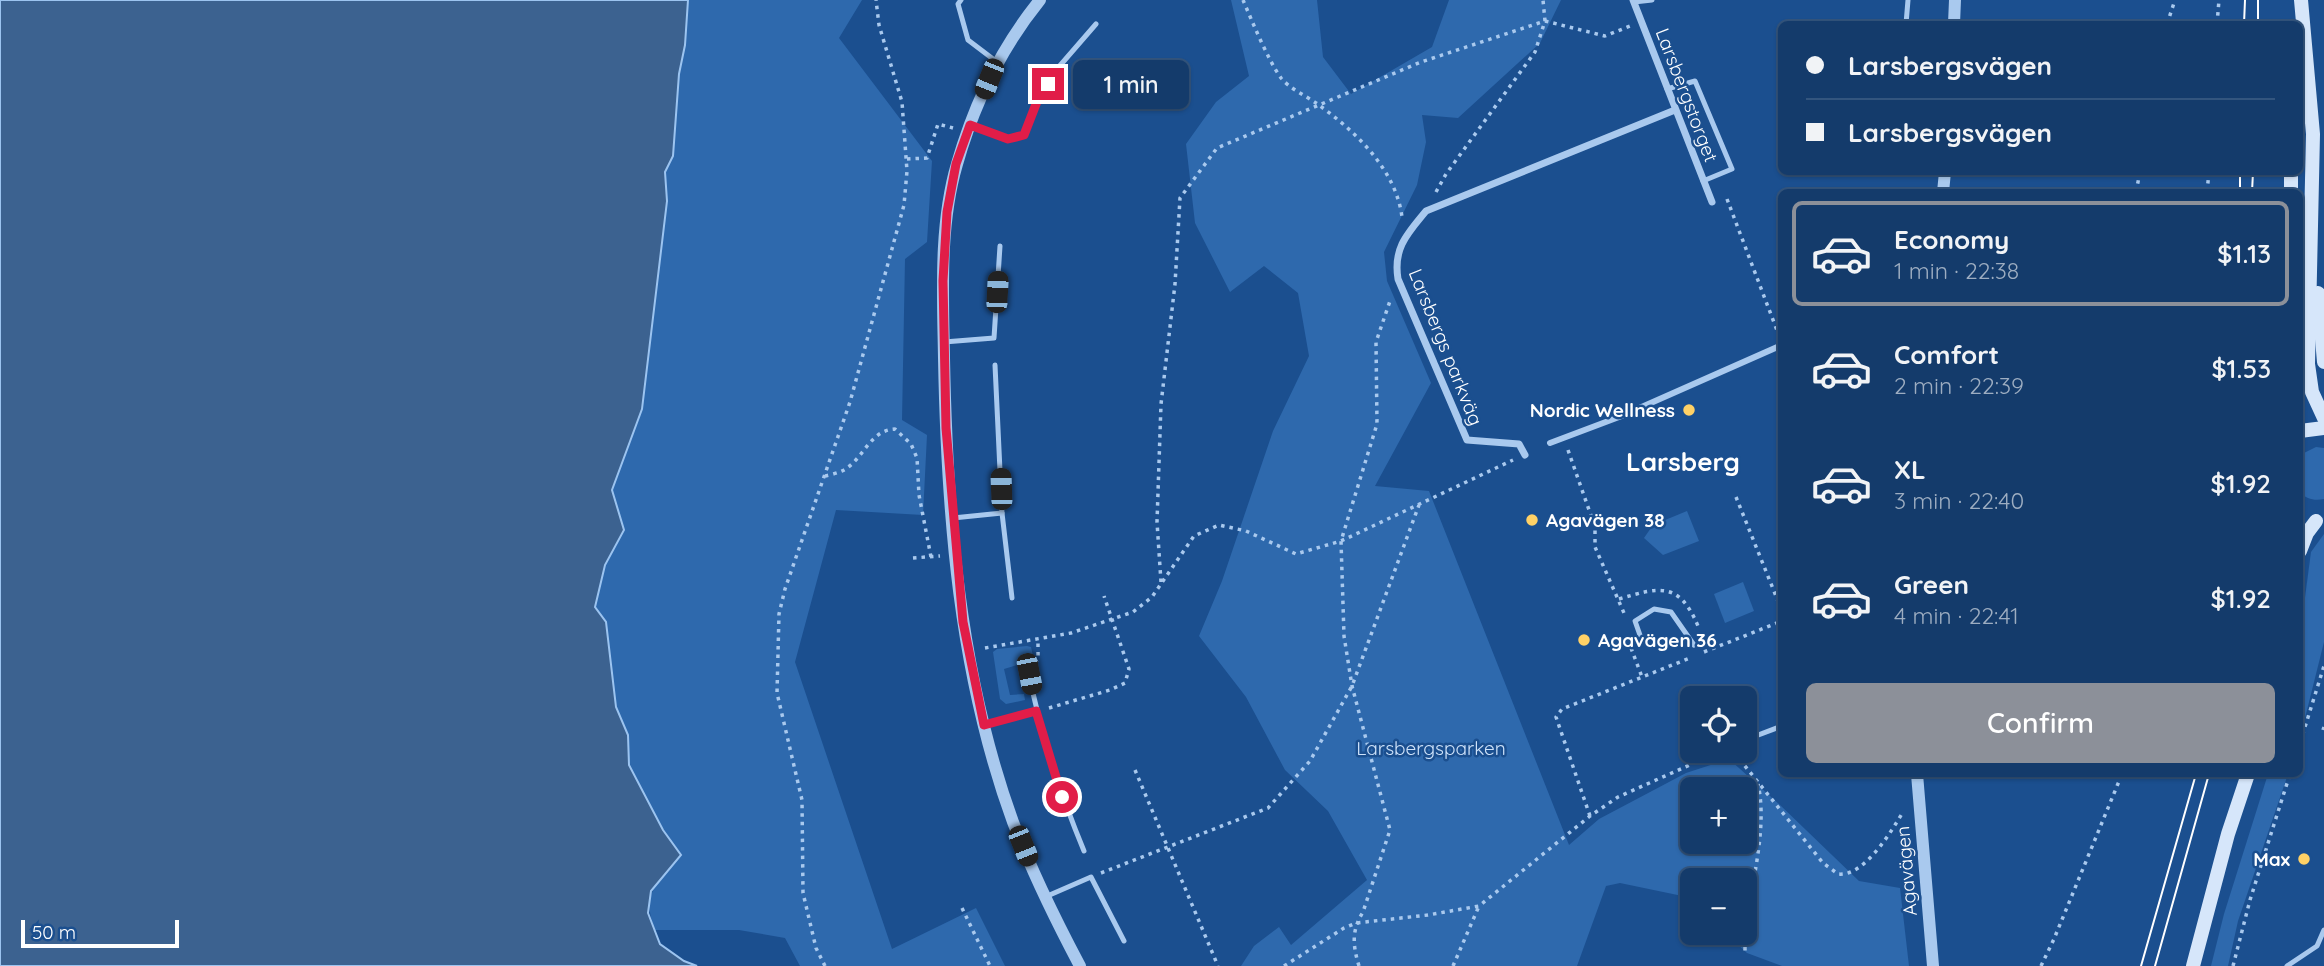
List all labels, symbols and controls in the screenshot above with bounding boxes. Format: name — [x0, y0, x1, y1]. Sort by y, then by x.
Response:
street label: Larsbergstorget — [1650, 25, 1724, 165]
text: Larsbergsvägen — [1848, 49, 2052, 82]
car — [972, 56, 1007, 102]
callout: 1 min — [1072, 60, 1188, 108]
route end — [1032, 68, 1064, 100]
text: 1 min — [1103, 70, 1159, 99]
text: Larsbergsvägen — [1848, 116, 2052, 149]
icon: car — [1810, 222, 1873, 285]
text: Economy — [1894, 223, 2009, 256]
text: $1.13 — [2217, 237, 2271, 270]
text: 1 min · 22:38 — [1894, 256, 2019, 285]
street label: Larsbergs parkväg — [1404, 265, 1488, 429]
car — [986, 270, 1009, 314]
icon: car — [1810, 337, 1873, 400]
text: Comfort — [1894, 338, 1999, 371]
text: $1.53 — [2211, 352, 2271, 385]
text: 2 min · 22:39 — [1894, 371, 2024, 400]
place label: Nordic Wellness — [1530, 398, 1675, 422]
marker: Nordic Wellness — [1681, 402, 1697, 418]
district label: Larsberg — [1626, 445, 1740, 478]
icon: car — [1810, 452, 1873, 515]
text: XL — [1894, 453, 1926, 486]
text: $1.92 — [2211, 467, 2271, 500]
car — [990, 468, 1013, 510]
text: 3 min · 22:40 — [1894, 486, 2024, 515]
place label: Agavägen 38 — [1546, 508, 1665, 532]
marker: Agavägen 38 — [1524, 512, 1540, 528]
icon: car — [1810, 567, 1873, 630]
text: Green — [1894, 568, 1969, 601]
text: $1.92 — [2211, 582, 2271, 615]
text: 4 min · 22:41 — [1894, 601, 2019, 630]
place label: Agavägen 36 — [1598, 628, 1717, 652]
marker: Agavägen 36 — [1576, 632, 1592, 648]
car — [1015, 651, 1044, 697]
button: Confirm — [1806, 683, 2275, 763]
map controls — [1680, 686, 1757, 945]
button: locate — [1680, 686, 1757, 763]
park label: Larsbergsparken — [1356, 736, 1506, 760]
button: + — [1680, 777, 1757, 854]
route start — [1046, 781, 1078, 813]
car — [1006, 823, 1041, 869]
street label: Agavägen — [1890, 825, 1922, 917]
place label: Max — [2253, 847, 2290, 871]
marker: Max — [2296, 851, 2312, 867]
button: − — [1680, 868, 1757, 945]
scale bar — [21, 917, 178, 949]
text: 50 m — [32, 920, 76, 944]

